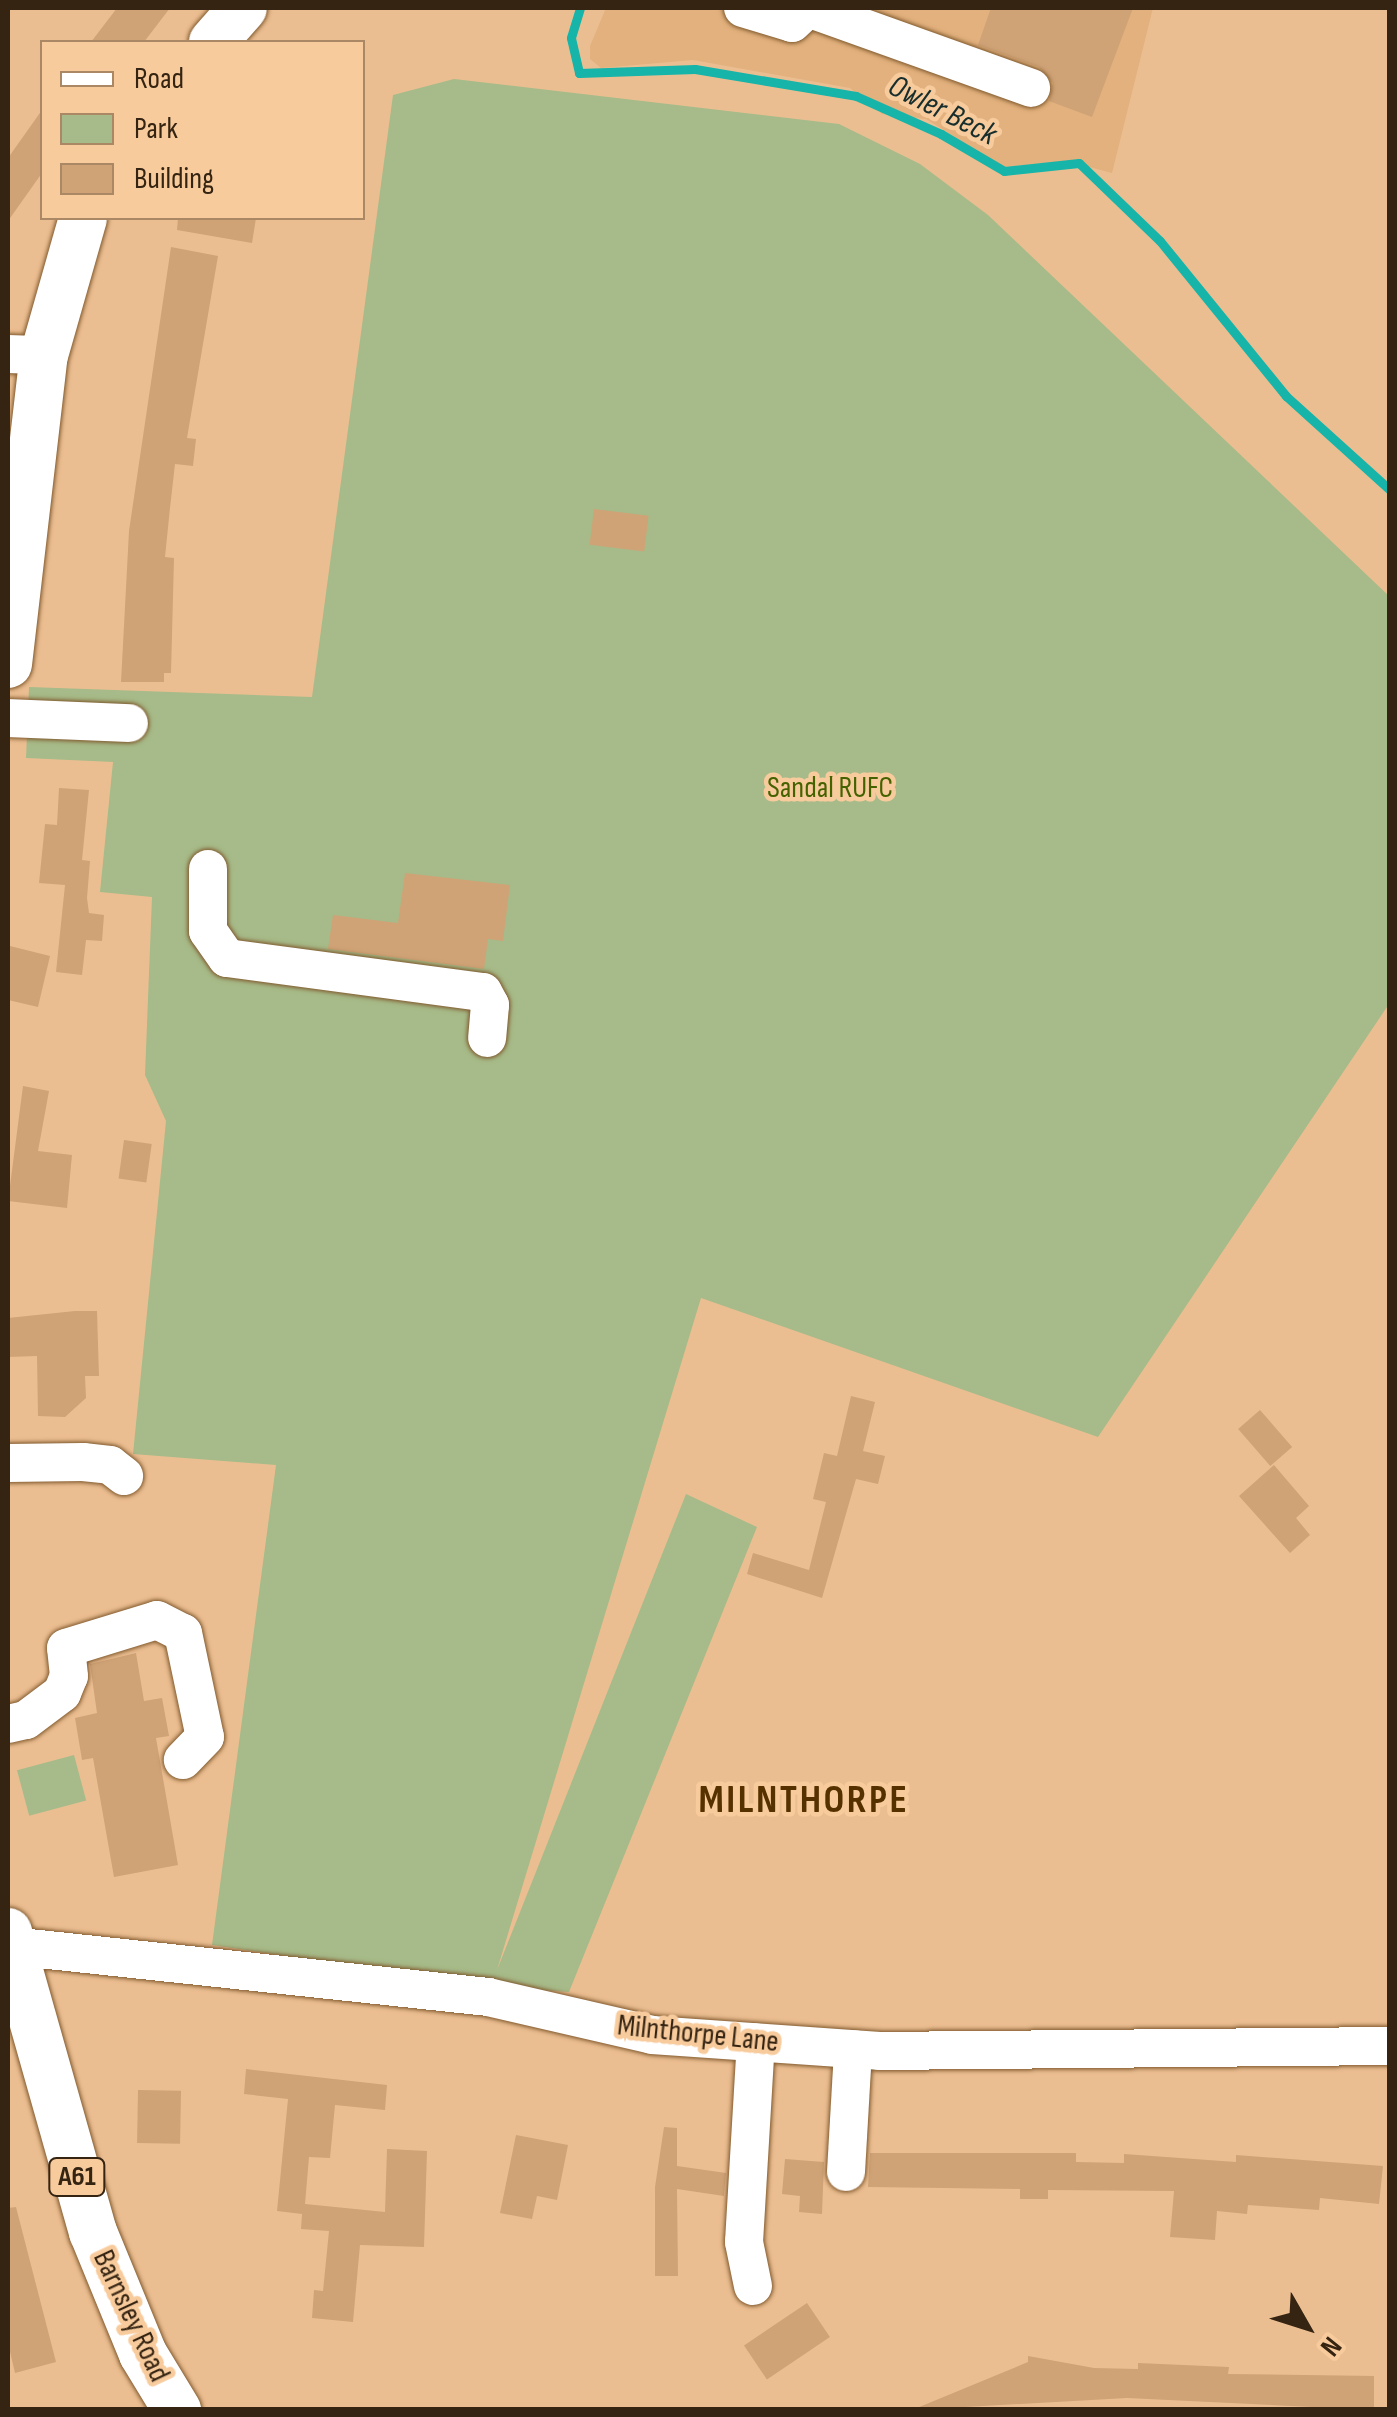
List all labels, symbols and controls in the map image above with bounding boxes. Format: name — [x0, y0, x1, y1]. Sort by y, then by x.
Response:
legend — [40, 40, 365, 220]
text: Road — [134, 61, 184, 97]
water label: Owler Beck — [881, 67, 1003, 155]
text: Park — [134, 111, 178, 147]
text: Building — [134, 161, 214, 197]
park label: Sandal RUFC — [767, 770, 893, 806]
district label: MILNTHORPE — [699, 1776, 909, 1824]
street label: Milnthorpe Lane — [616, 2008, 780, 2060]
road number: A61 — [47, 2154, 107, 2200]
street label: Barnsley Road — [85, 2245, 177, 2387]
north arrow — [1257, 2277, 1357, 2377]
text: N — [1313, 2330, 1348, 2362]

